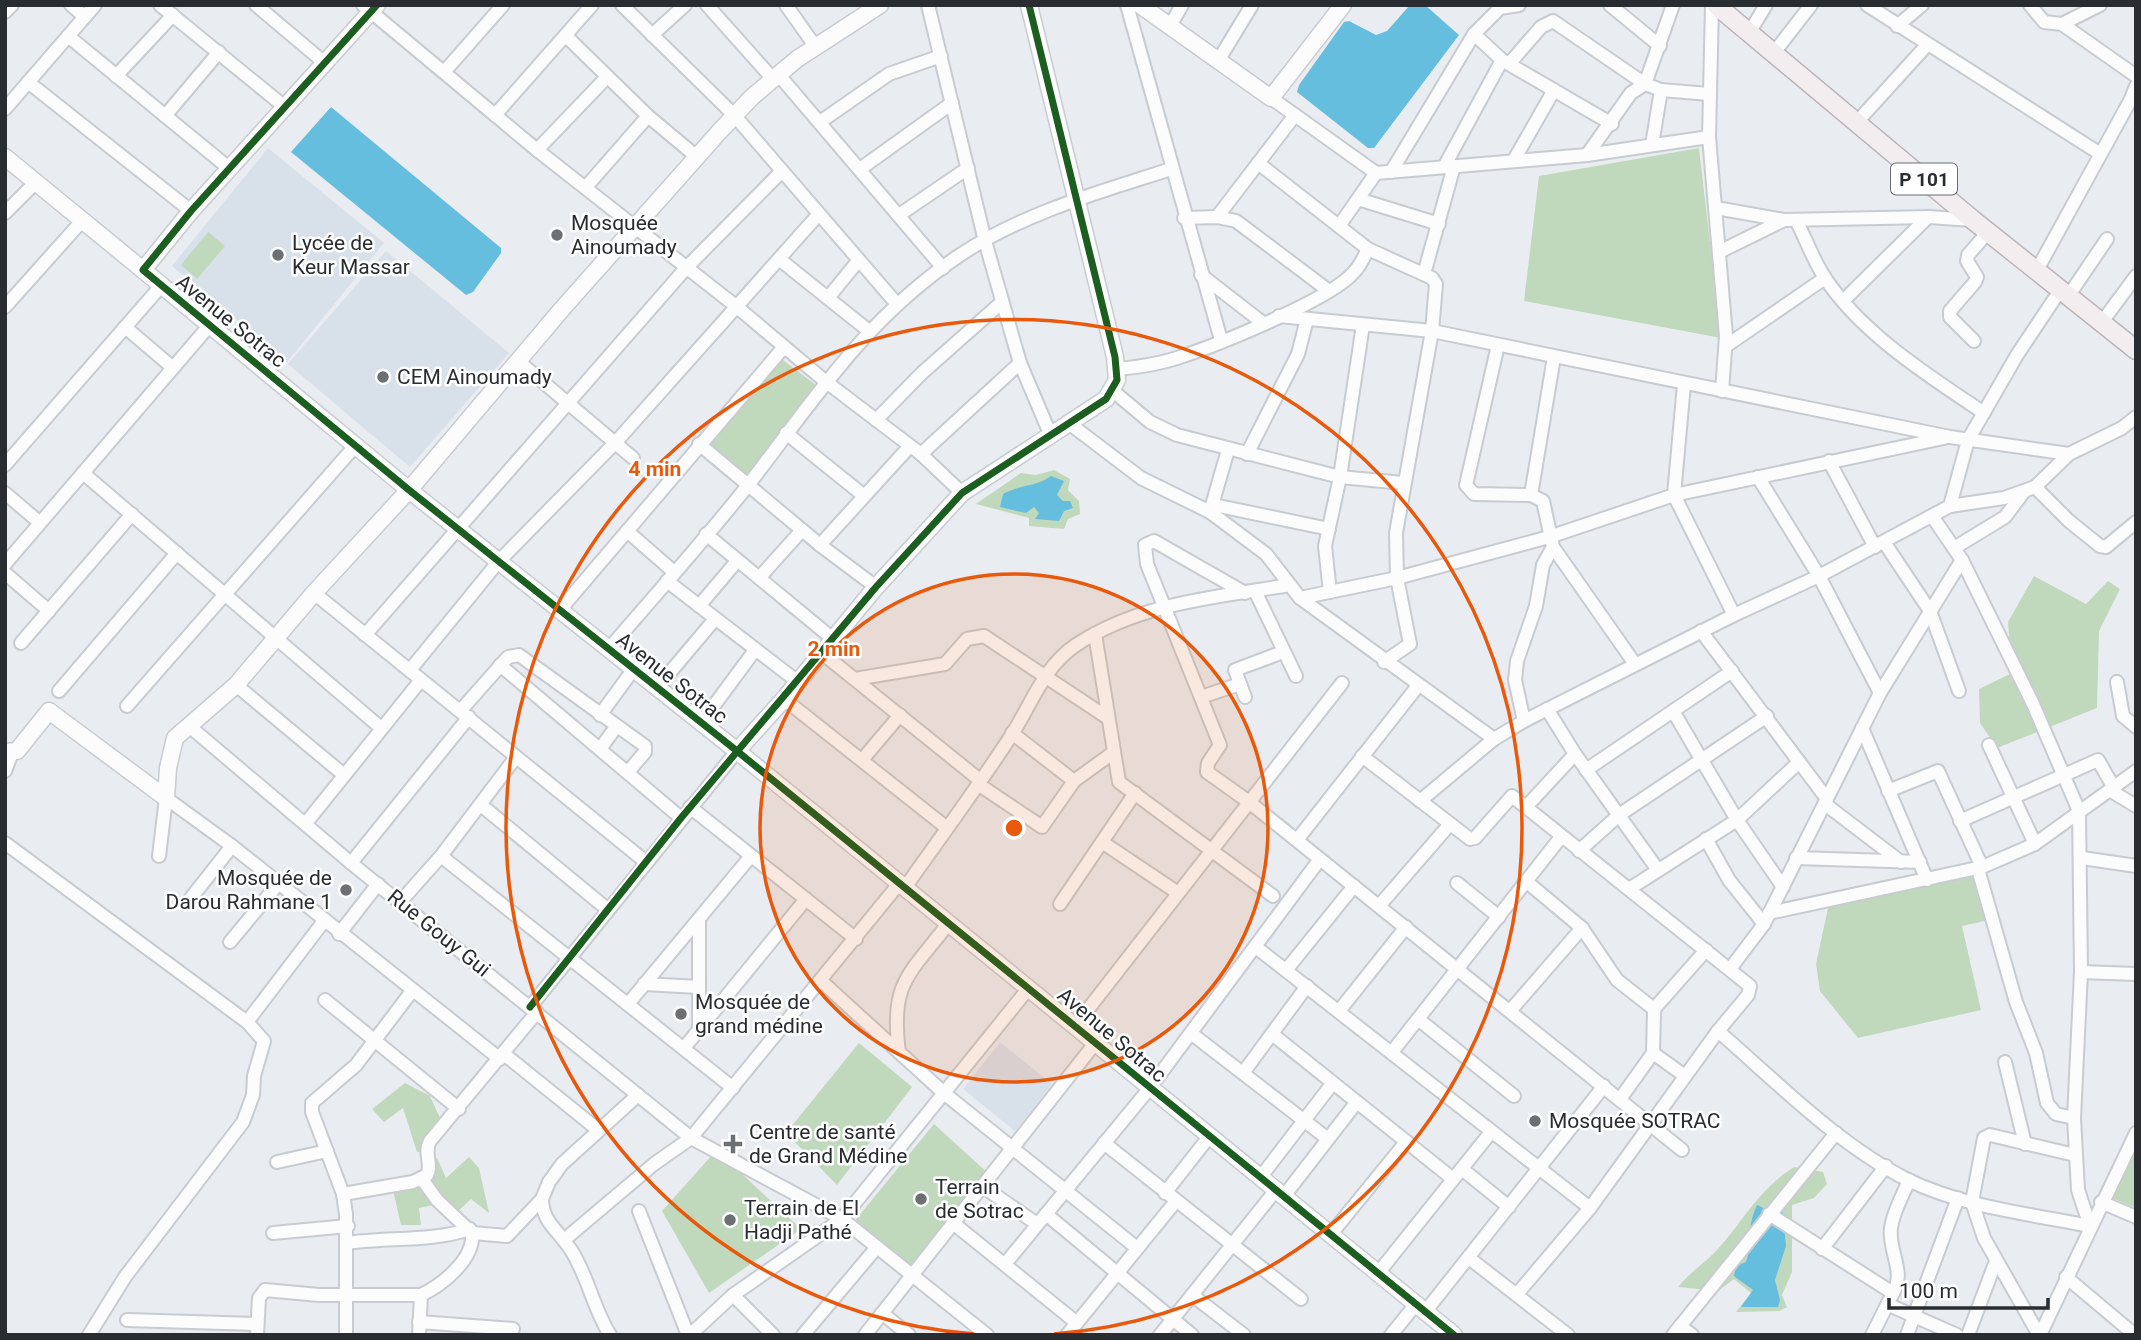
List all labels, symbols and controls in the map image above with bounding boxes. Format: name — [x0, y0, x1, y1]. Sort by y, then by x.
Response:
road number: P 101 — [1891, 164, 1957, 195]
place label: Mosquée Ainoumady — [571, 211, 677, 259]
marker: Mosquée Ainoumady — [549, 227, 565, 243]
place label: Lycée de Keur Massar — [292, 231, 410, 279]
marker: Lycée de Keur Massar — [270, 247, 286, 263]
street label: Avenue Sotrac — [171, 269, 291, 373]
place label: CEM Ainoumady — [397, 365, 552, 389]
marker: CEM Ainoumady — [375, 369, 391, 385]
text: 4 min — [629, 457, 681, 481]
street label: Avenue Sotrac — [612, 627, 732, 729]
text: 2 min — [808, 637, 860, 661]
centre of rings — [1002, 816, 1026, 840]
place label: Mosquée de Darou Rahmane 1 — [166, 866, 332, 914]
marker: Mosquée de Darou Rahmane 1 — [338, 882, 354, 898]
street label: Rue Gouy Gui — [383, 884, 495, 982]
street label: Avenue Sotrac — [1053, 983, 1171, 1087]
place label: Mosquée de grand médine — [695, 990, 823, 1038]
marker: Mosquée de grand médine — [673, 1006, 689, 1022]
place label: Mosquée SOTRAC — [1549, 1109, 1721, 1133]
marker: Mosquée SOTRAC — [1527, 1113, 1543, 1129]
place label: Centre de santé de Grand Médine — [749, 1120, 907, 1168]
marker: Centre de santé de Grand Médine — [723, 1134, 743, 1154]
place label: Terrain de Sotrac — [935, 1175, 1024, 1223]
marker: Terrain de Sotrac — [913, 1191, 929, 1207]
place label: Terrain de El Hadji Pathé — [744, 1196, 859, 1244]
marker: Terrain de El Hadji Pathé — [722, 1212, 738, 1228]
scale bar — [1889, 1266, 2048, 1310]
text: 100 m — [1899, 1279, 1958, 1303]

